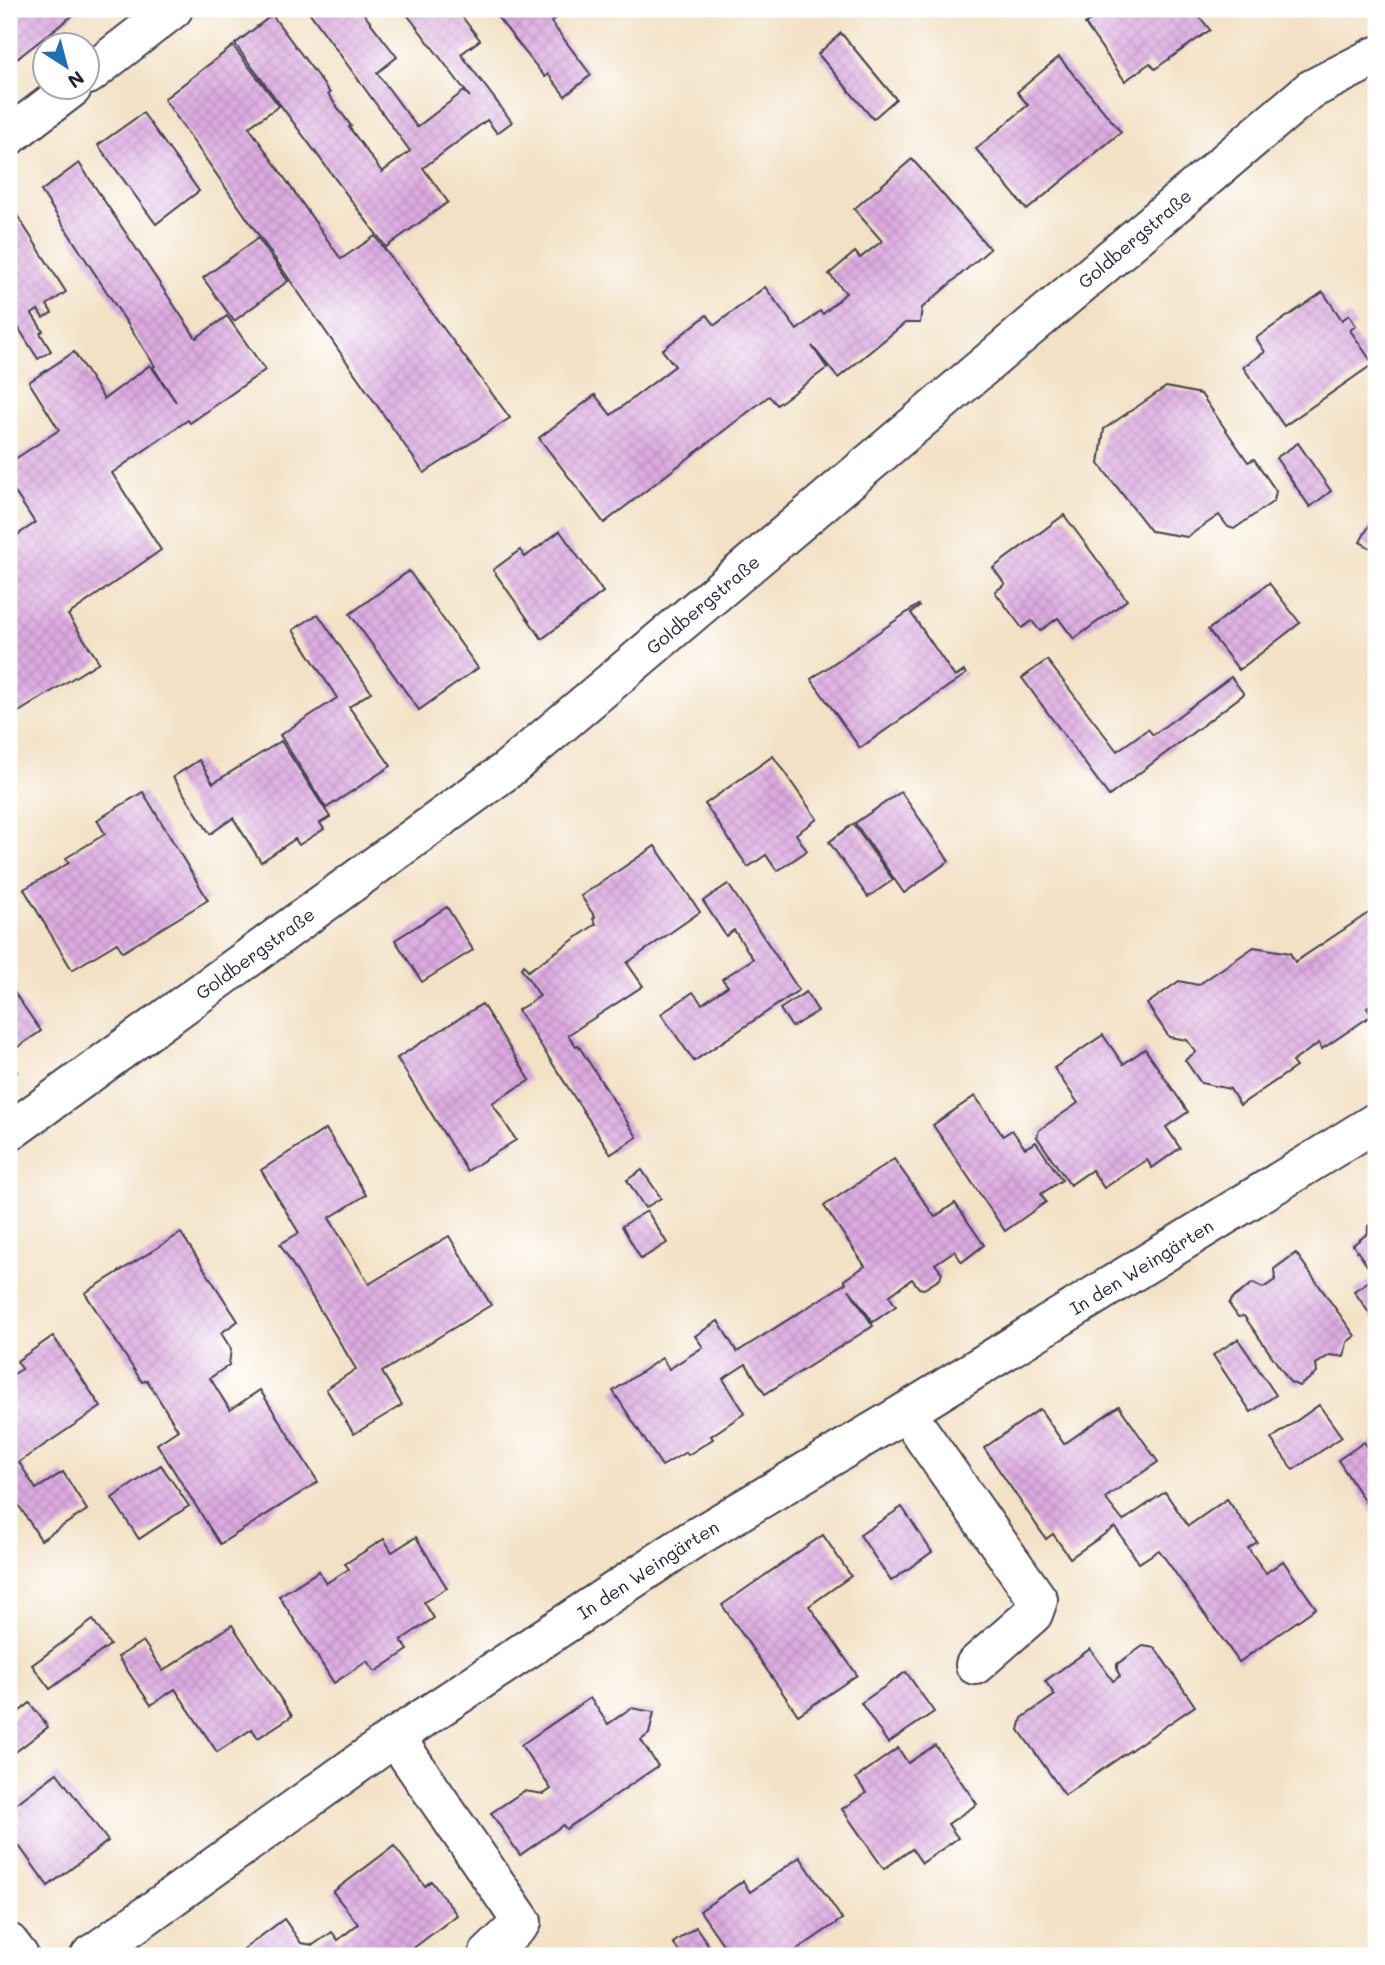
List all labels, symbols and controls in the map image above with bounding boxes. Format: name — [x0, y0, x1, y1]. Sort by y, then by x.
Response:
north arrow — [32, 32, 102, 102]
text: N — [63, 66, 89, 95]
street label: Goldbergstraße — [1073, 184, 1196, 293]
street label: Goldbergstraße — [641, 549, 764, 659]
street label: Goldbergstraße — [191, 902, 319, 1005]
street label: In den Weingärten — [1065, 1213, 1218, 1320]
street label: In den Weingärten — [573, 1515, 723, 1624]

